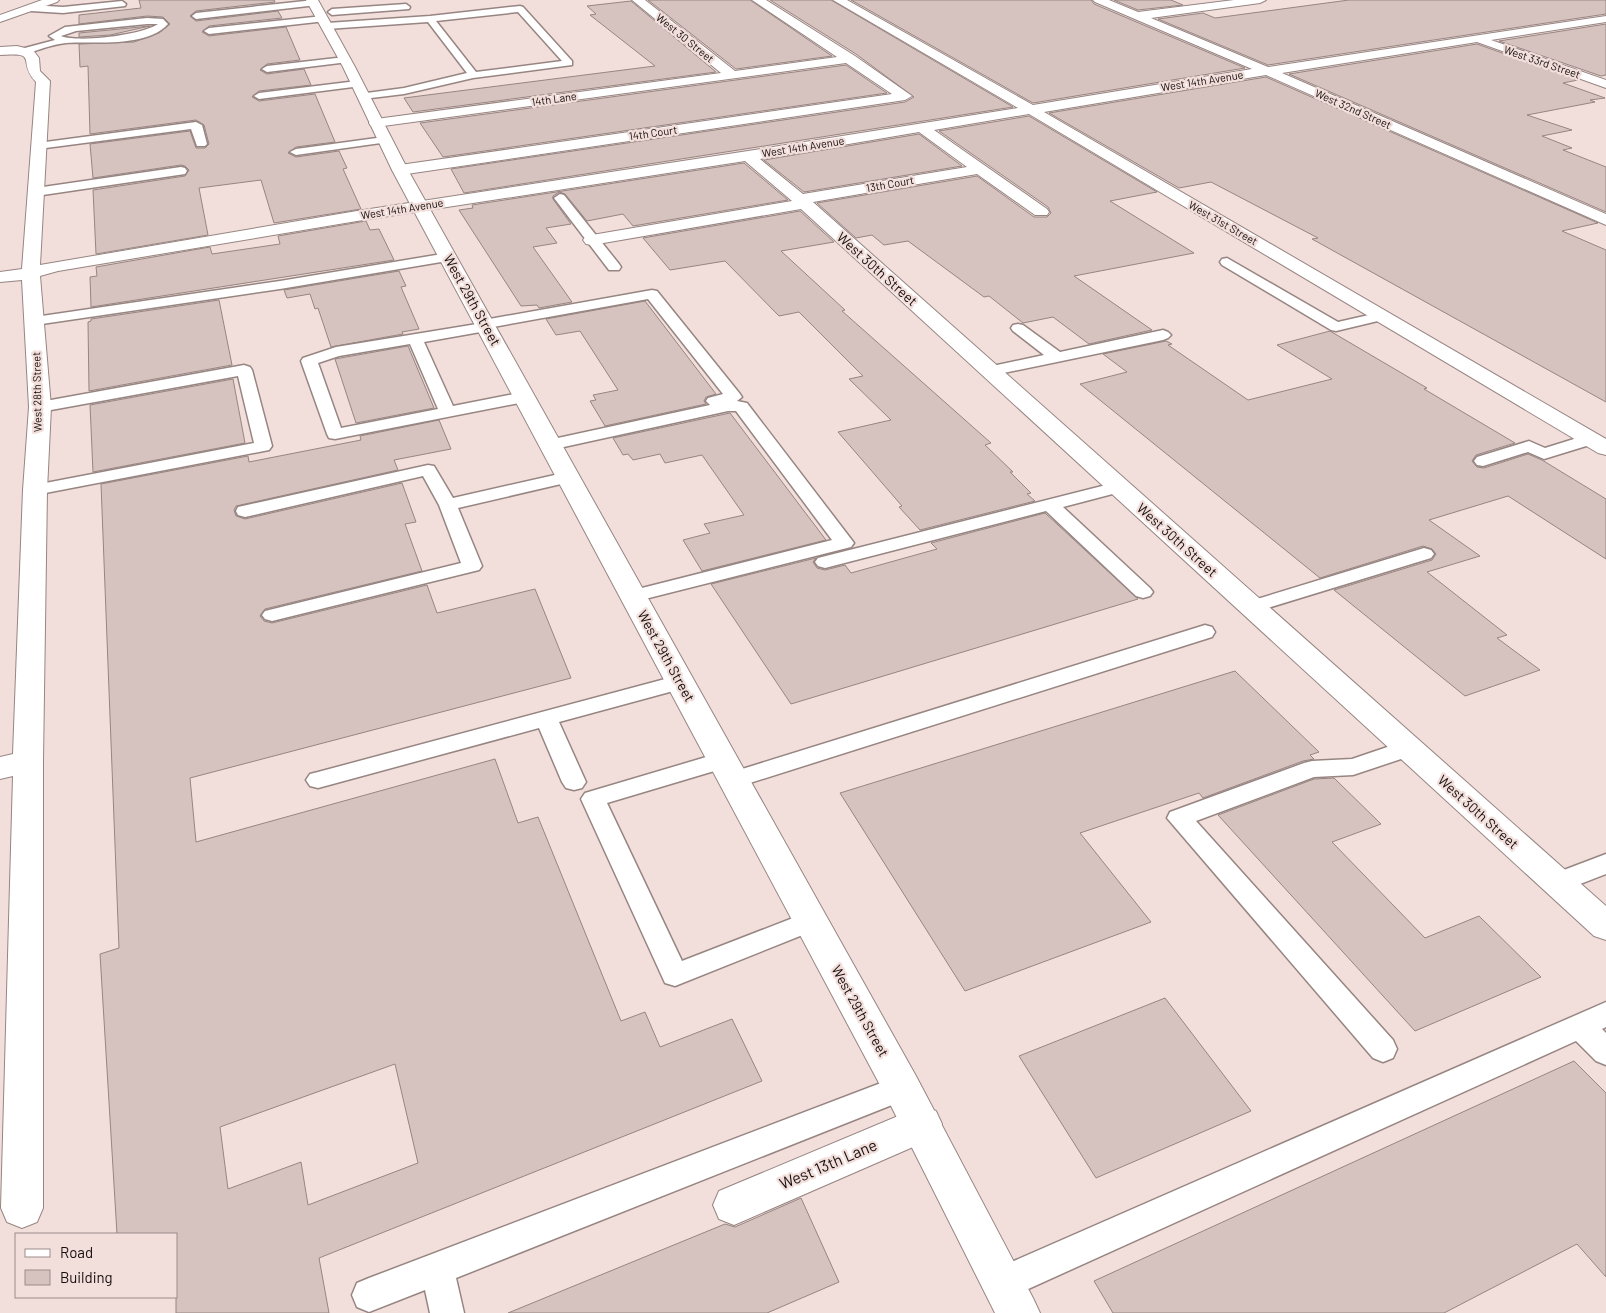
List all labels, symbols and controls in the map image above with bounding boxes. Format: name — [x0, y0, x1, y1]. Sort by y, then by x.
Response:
street label: West 30 Street — [654, 10, 717, 65]
street label: West 33rd Street — [1502, 42, 1582, 81]
street label: West 14th Avenue — [1160, 68, 1244, 93]
street label: West 32nd Street — [1313, 86, 1393, 131]
street label: 14th Lane — [530, 89, 578, 108]
street label: 14th Court — [628, 123, 678, 142]
street label: West 14th Avenue — [761, 134, 845, 159]
street label: 13th Court — [865, 173, 915, 194]
street label: West 14th Avenue — [360, 196, 444, 221]
street label: West 31st Street — [1187, 198, 1260, 248]
street label: West 30th Street — [834, 228, 921, 309]
street label: West 29th Street — [440, 251, 505, 348]
street label: West 28th Street — [29, 352, 44, 432]
street label: West 30th Street — [1134, 499, 1221, 580]
street label: West 29th Street — [634, 607, 699, 704]
street label: West 30th Street — [1435, 771, 1522, 852]
street label: West 29th Street — [828, 962, 893, 1059]
street label: West 13th Lane — [776, 1134, 879, 1193]
legend — [15, 1233, 178, 1298]
text: Road — [60, 1243, 93, 1261]
text: Building — [60, 1268, 113, 1286]

